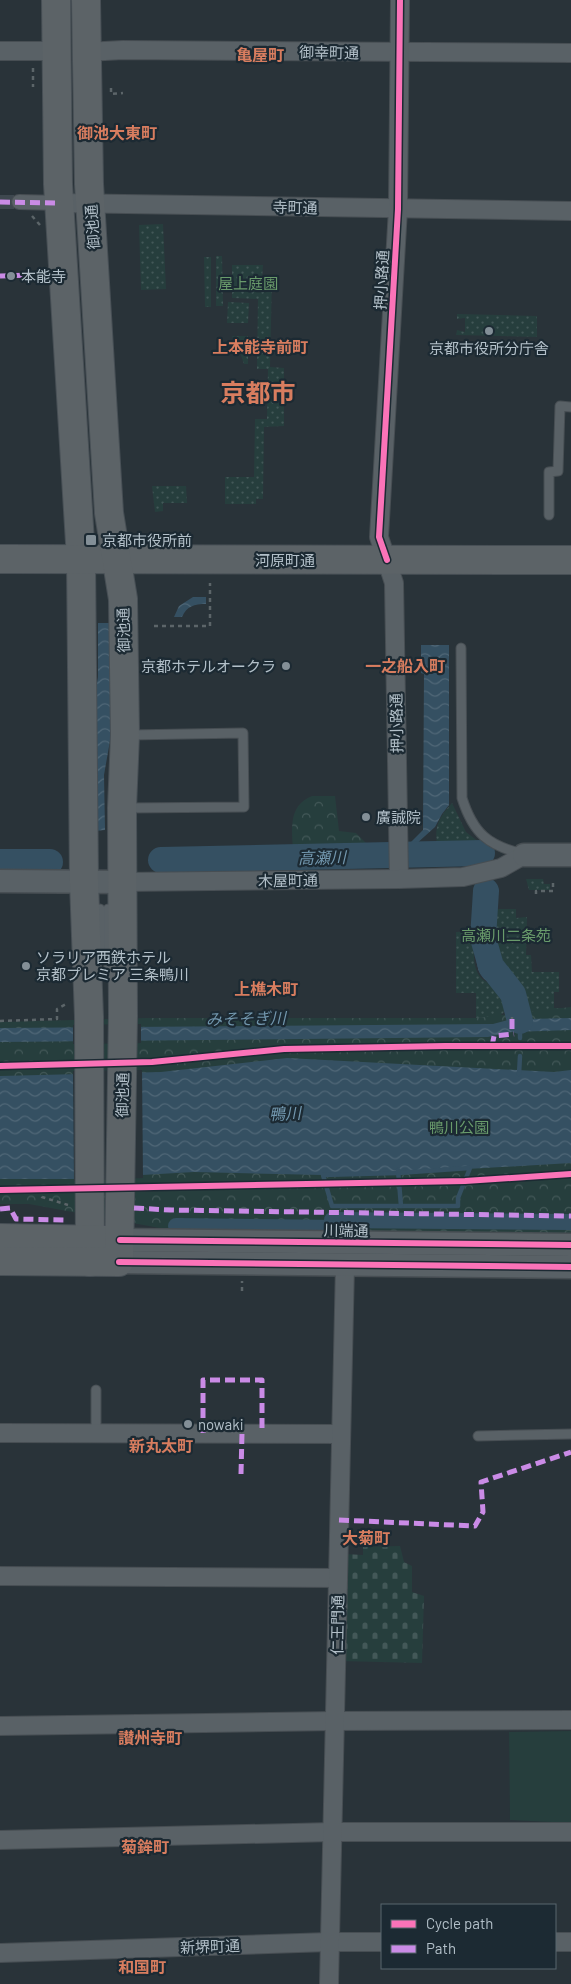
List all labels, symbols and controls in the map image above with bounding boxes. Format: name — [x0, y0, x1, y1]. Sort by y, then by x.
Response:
street label: 御幸町通 — [299, 42, 359, 62]
district label: 亀屋町 — [236, 45, 284, 64]
district label: 御池大東町 — [77, 123, 157, 142]
street label: 寺町通 — [272, 198, 318, 216]
street label: 御池通 — [81, 204, 103, 250]
street label: 押小路通 — [370, 250, 392, 310]
place label: 本能寺 — [21, 267, 66, 285]
marker: 本能寺 — [5, 270, 17, 282]
park label: 屋上庭園 — [218, 274, 278, 292]
marker: 京都市役所分庁舎 — [483, 325, 495, 337]
district label: 上本能寺前町 — [212, 337, 308, 356]
place label: 京都市役所分庁舎 — [429, 339, 549, 357]
district label: 京都市 — [220, 377, 296, 407]
place label: 京都市役所前 — [102, 531, 192, 549]
marker: 京都市役所前 — [84, 533, 98, 547]
street label: 河原町通 — [255, 551, 315, 569]
street label: 御池通 — [114, 607, 132, 653]
district label: 一之船入町 — [365, 656, 445, 675]
place label: 京都ホテルオークラ — [141, 657, 276, 675]
marker: 京都ホテルオークラ — [280, 660, 292, 672]
street label: 押小路通 — [386, 693, 406, 753]
place label: 廣誠院 — [376, 808, 421, 826]
marker: 廣誠院 — [360, 811, 372, 823]
water label: 高瀬川 — [298, 847, 348, 867]
street label: 木屋町通 — [258, 870, 318, 890]
park label: 高瀬川二条苑 — [461, 926, 551, 944]
place label: ソラリア西鉄ホテル 京都プレミア 三条鴨川 — [36, 948, 189, 983]
marker: ソラリア西鉄ホテル 京都プレミア 三条鴨川 — [20, 960, 32, 972]
district label: 上樵木町 — [234, 979, 298, 998]
water label: みそそぎ川 — [206, 1008, 288, 1028]
street label: 御池通 — [113, 1072, 131, 1118]
water label: 鴨川 — [269, 1103, 303, 1123]
park label: 鴨川公園 — [429, 1118, 489, 1136]
street label: 川端通 — [323, 1221, 369, 1239]
place label: nowaki — [198, 1415, 244, 1433]
marker: nowaki — [182, 1418, 194, 1430]
district label: 新丸太町 — [129, 1436, 193, 1455]
district label: 大菊町 — [342, 1528, 390, 1547]
street label: 仁王門通 — [327, 1595, 347, 1655]
district label: 讃州寺町 — [118, 1728, 182, 1747]
district label: 菊鉾町 — [121, 1837, 169, 1856]
legend — [381, 1904, 556, 1969]
text: Cycle path — [426, 1914, 493, 1932]
street label: 新堺町通 — [180, 1936, 240, 1956]
text: Path — [426, 1939, 456, 1957]
district label: 和国町 — [118, 1957, 166, 1976]

